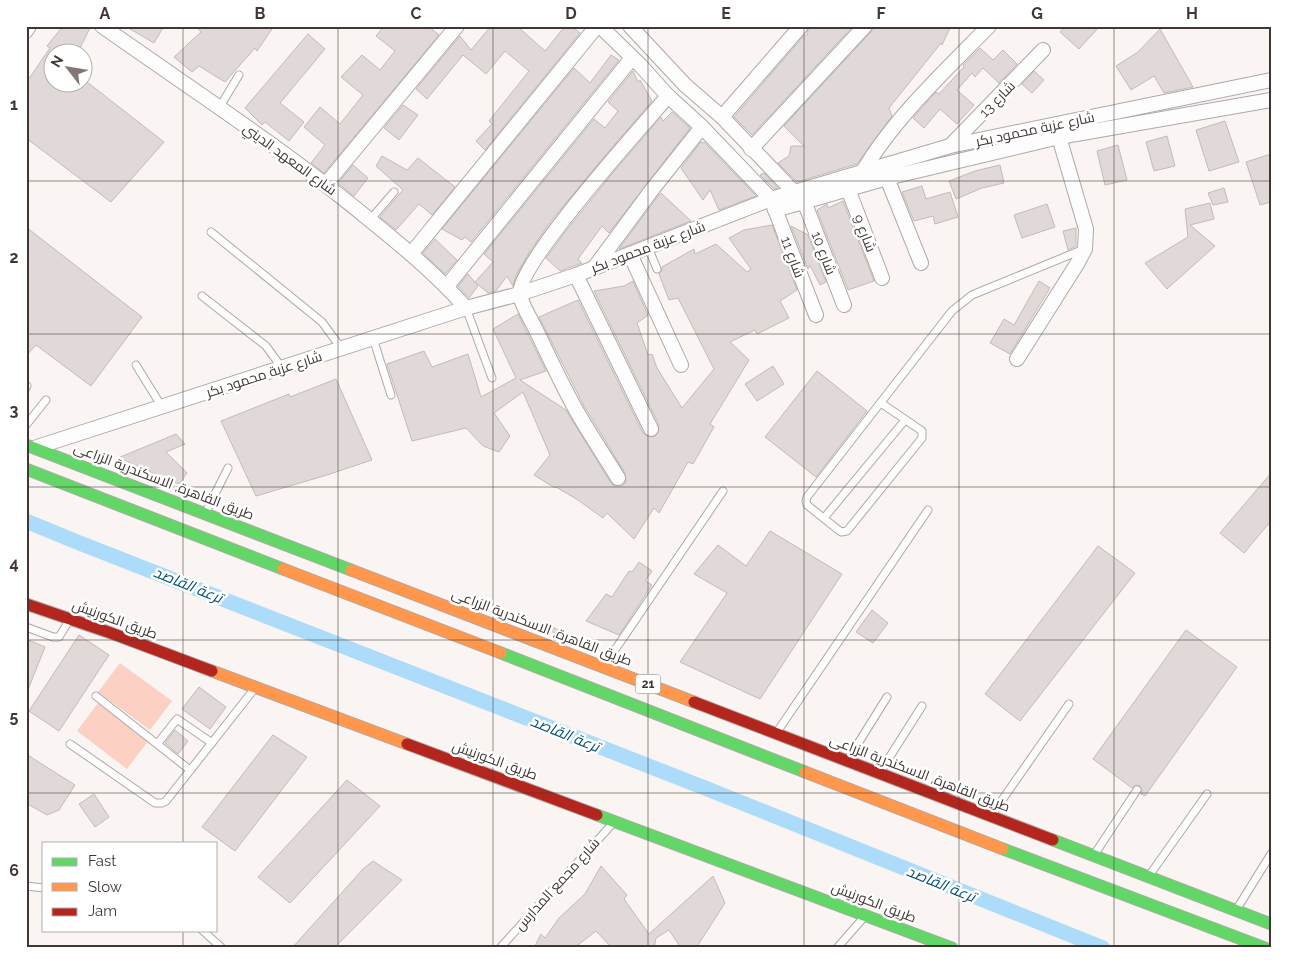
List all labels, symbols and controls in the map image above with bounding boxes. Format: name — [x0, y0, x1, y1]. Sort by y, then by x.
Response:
text: A — [100, 4, 111, 23]
text: B — [255, 4, 266, 23]
text: C — [411, 4, 422, 23]
text: D — [565, 4, 577, 23]
text: E — [721, 4, 731, 23]
text: F — [876, 4, 886, 23]
text: G — [1031, 4, 1043, 23]
text: H — [1186, 4, 1198, 23]
north arrow — [42, 42, 92, 92]
text: N — [47, 53, 66, 70]
street label: شارع 13 — [976, 78, 1019, 121]
text: 1 — [10, 95, 18, 114]
street label: شارع عزبة محمود بكر — [973, 109, 1096, 151]
street label: شارع المعهد الديني — [238, 120, 340, 201]
street label: شارع 9 — [850, 212, 879, 254]
street label: شارع عزبة محمود بكر — [588, 218, 708, 277]
street label: شارع 10 — [807, 229, 840, 277]
street label: شارع 11 — [777, 234, 808, 280]
text: 2 — [9, 248, 19, 267]
street label: شارع عزبة محمود بكر — [203, 348, 324, 402]
text: 3 — [10, 401, 19, 420]
street label: طريق القاهرة, الاسكندرية الزراعى — [71, 439, 256, 524]
text: 4 — [9, 554, 19, 573]
water label: ترعة القاصد — [151, 563, 228, 608]
street label: طريق القاهرة, الاسكندرية الزراعى — [449, 585, 634, 670]
street label: طريق الكورنيش — [70, 596, 160, 643]
road number: 21 — [636, 674, 660, 694]
text: 5 — [10, 707, 19, 726]
water label: ترعة القاصد — [528, 712, 605, 757]
street label: طريق القاهرة, الاسكندرية الزراعى — [827, 731, 1012, 816]
street label: طريق الكورنيش — [450, 737, 540, 784]
street label: شارع مجمع المدارس — [511, 834, 603, 934]
legend — [42, 842, 218, 932]
text: Fast — [88, 852, 116, 870]
text: 6 — [9, 861, 19, 880]
water label: ترعة القاصد — [904, 862, 981, 907]
text: Slow — [88, 878, 122, 896]
street label: طريق الكورنيش — [829, 878, 919, 926]
text: Jam — [88, 902, 117, 920]

